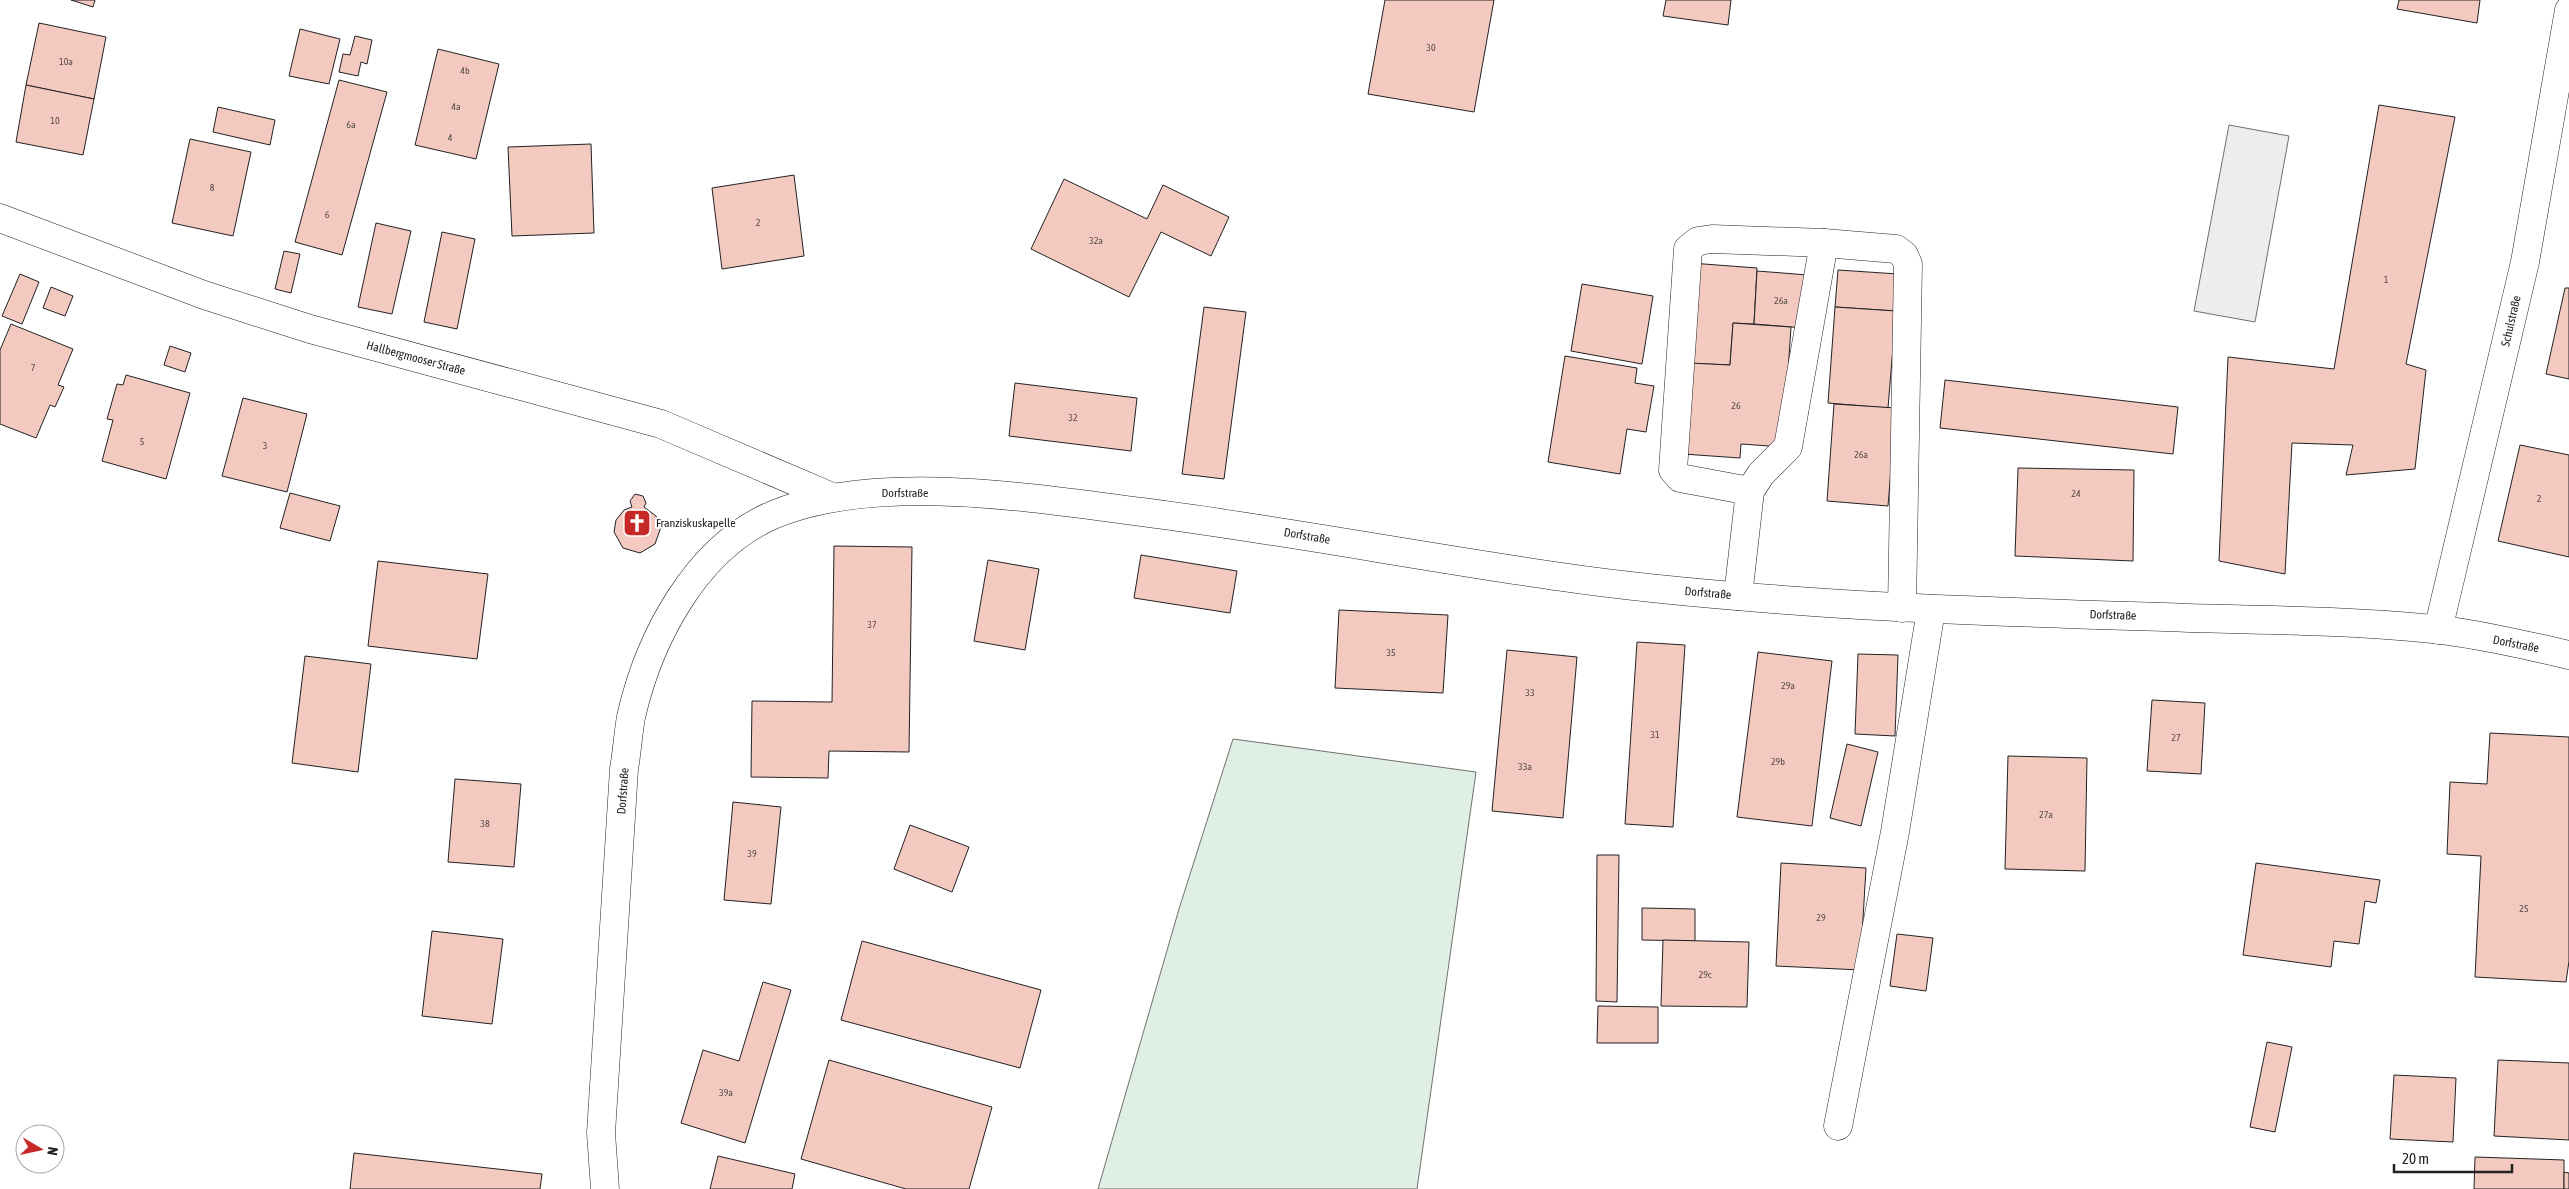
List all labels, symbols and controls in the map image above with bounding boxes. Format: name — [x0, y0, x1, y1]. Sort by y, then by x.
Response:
house number: 30 — [1426, 42, 1436, 53]
house number: 10a — [59, 56, 73, 67]
house number: 4b — [460, 65, 470, 76]
house number: 4a — [451, 101, 461, 112]
house number: 10 — [50, 115, 60, 126]
house number: 6a — [346, 119, 356, 130]
house number: 4 — [448, 132, 453, 143]
house number: 8 — [210, 182, 215, 193]
house number: 6 — [325, 209, 330, 220]
house number: 2 — [756, 217, 761, 228]
house number: 32a — [1089, 235, 1103, 246]
house number: 1 — [2384, 274, 2389, 285]
street label: Schulstraße — [2498, 294, 2524, 348]
house number: 26a — [1774, 295, 1788, 306]
street label: Hallbergmooser Straße — [365, 338, 467, 378]
house number: 7 — [31, 362, 36, 373]
house number: 26 — [1731, 400, 1741, 411]
house number: 32 — [1068, 412, 1078, 423]
house number: 5 — [140, 436, 145, 447]
house number: 3 — [263, 440, 268, 451]
house number: 26a — [1854, 449, 1868, 460]
street label: Dorfstraße — [882, 486, 928, 500]
house number: 24 — [2071, 488, 2081, 499]
house number: 2 — [2537, 493, 2542, 504]
church icon: Franziskuskapelle — [622, 508, 652, 538]
place label: Franziskuskapelle — [656, 516, 736, 530]
street label: Dorfstraße — [1283, 525, 1331, 547]
street label: Dorfstraße — [1684, 584, 1732, 602]
street label: Dorfstraße — [2089, 607, 2137, 623]
house number: 37 — [867, 619, 877, 630]
street label: Dorfstraße — [2492, 633, 2540, 655]
house number: 35 — [1386, 647, 1396, 658]
house number: 29a — [1781, 680, 1795, 691]
house number: 33 — [1525, 687, 1535, 698]
house number: 31 — [1650, 729, 1660, 740]
house number: 27 — [2171, 732, 2181, 743]
house number: 29b — [1771, 756, 1785, 767]
house number: 33a — [1518, 761, 1532, 772]
street label: Dorfstraße — [614, 767, 632, 815]
house number: 27a — [2039, 809, 2053, 820]
house number: 38 — [480, 818, 490, 829]
house number: 39 — [747, 848, 757, 859]
house number: 25 — [2519, 903, 2529, 914]
house number: 29 — [1816, 912, 1826, 923]
house number: 29c — [1698, 969, 1712, 980]
house number: 39a — [719, 1087, 733, 1098]
north arrow — [15, 1124, 65, 1174]
scale bar — [2394, 1142, 2512, 1174]
text: N — [44, 1146, 61, 1156]
text: 20 m — [2402, 1150, 2429, 1167]

